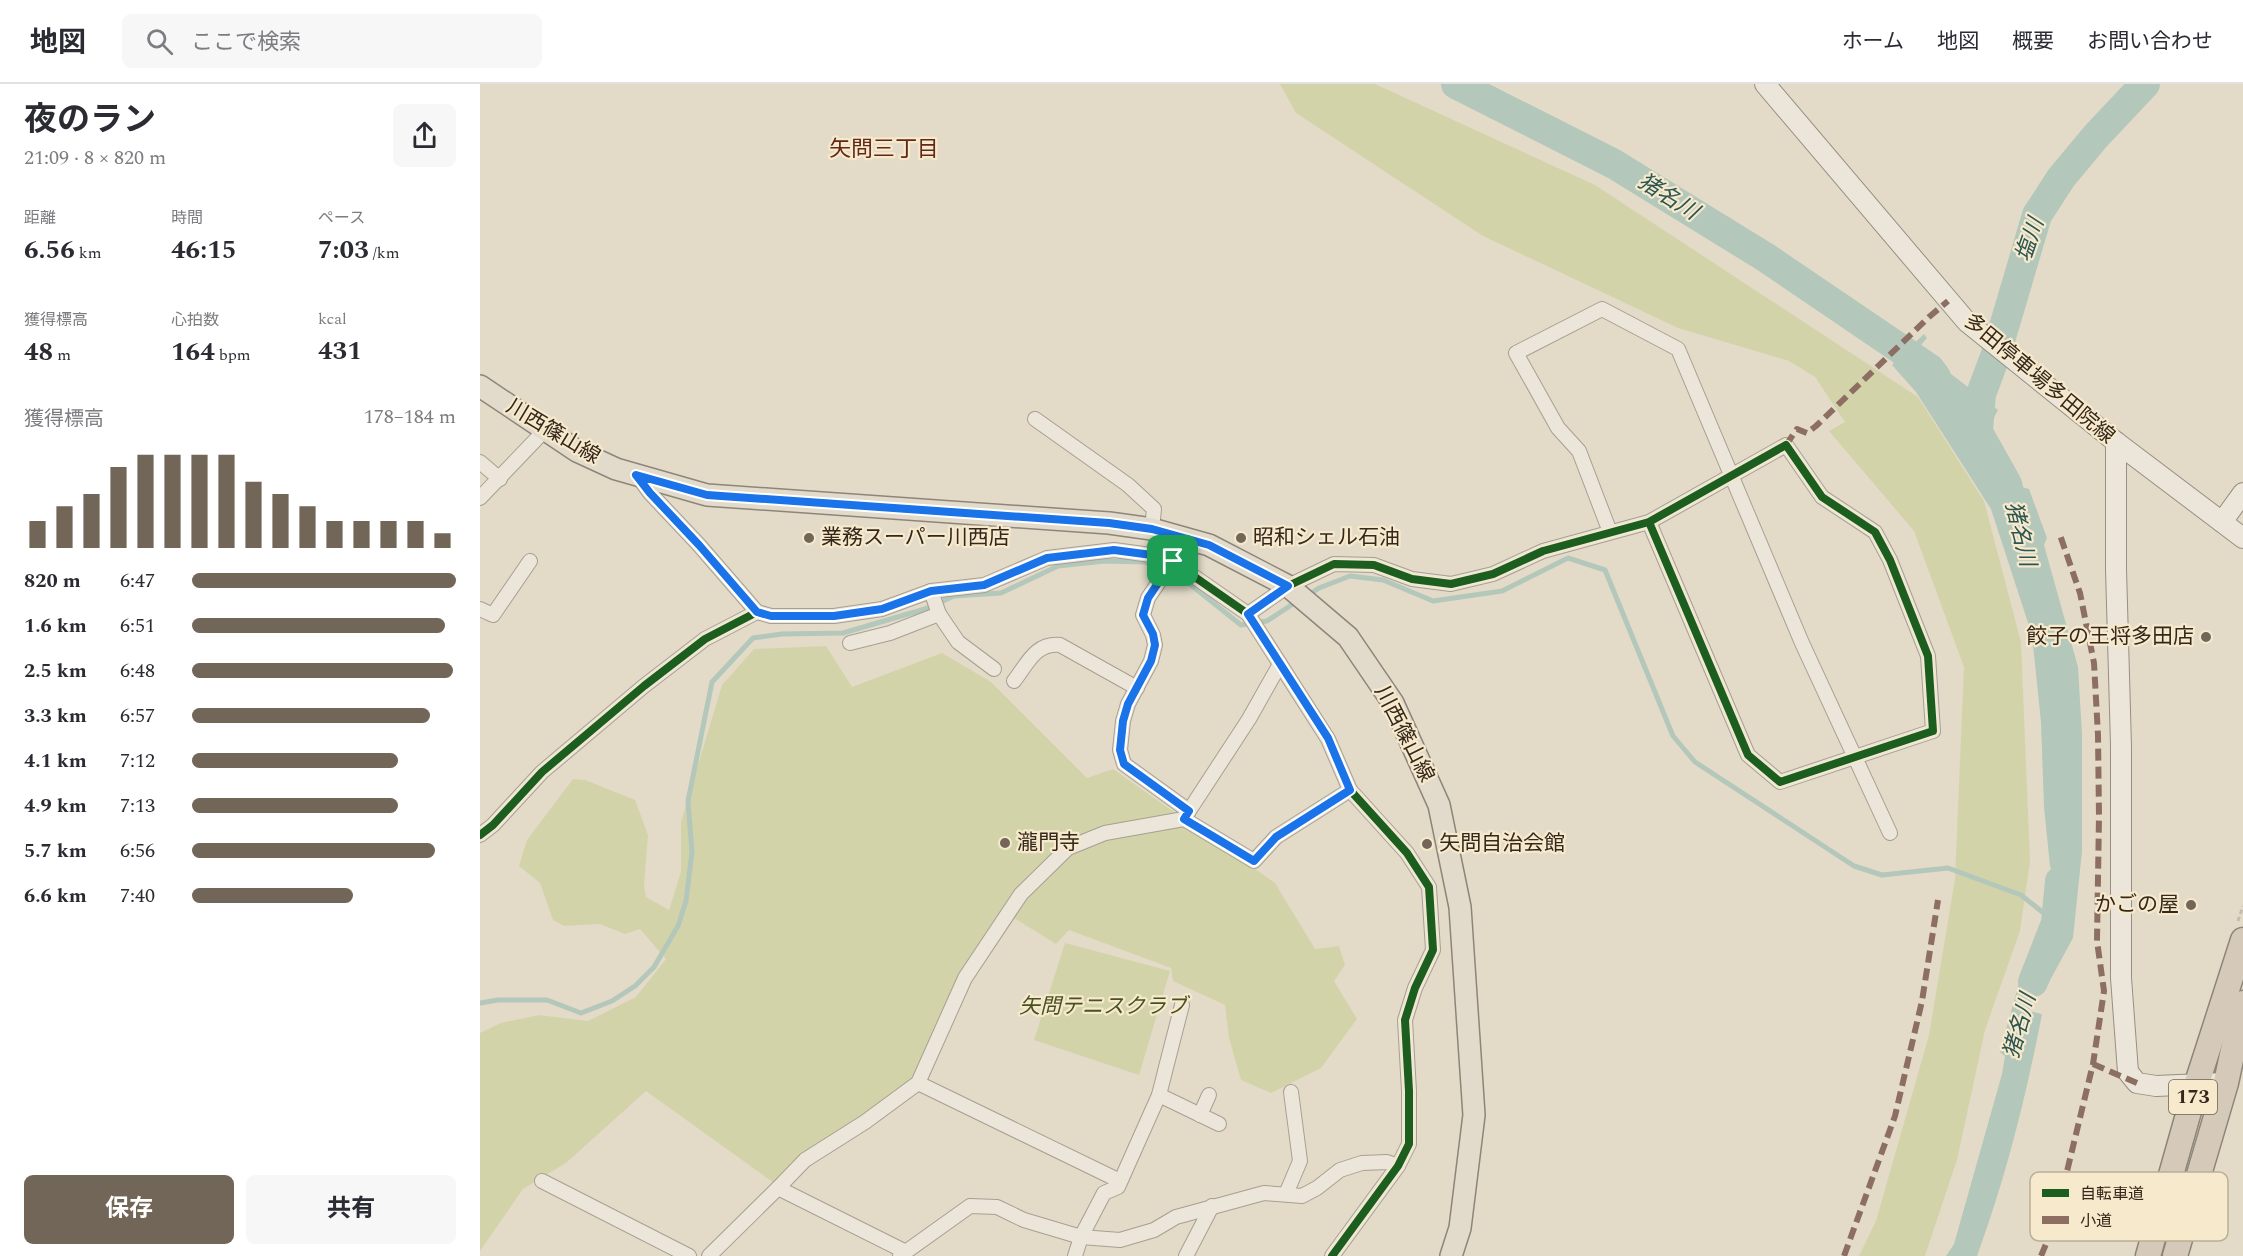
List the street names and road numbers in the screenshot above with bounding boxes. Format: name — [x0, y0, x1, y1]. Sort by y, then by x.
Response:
street label: 多田停車場多田院線 — [1956, 306, 2122, 452]
street label: 川西篠山線 — [500, 391, 606, 473]
street label: 川西篠山線 — [1366, 680, 1442, 788]
road number: 173 — [2169, 1080, 2217, 1114]

